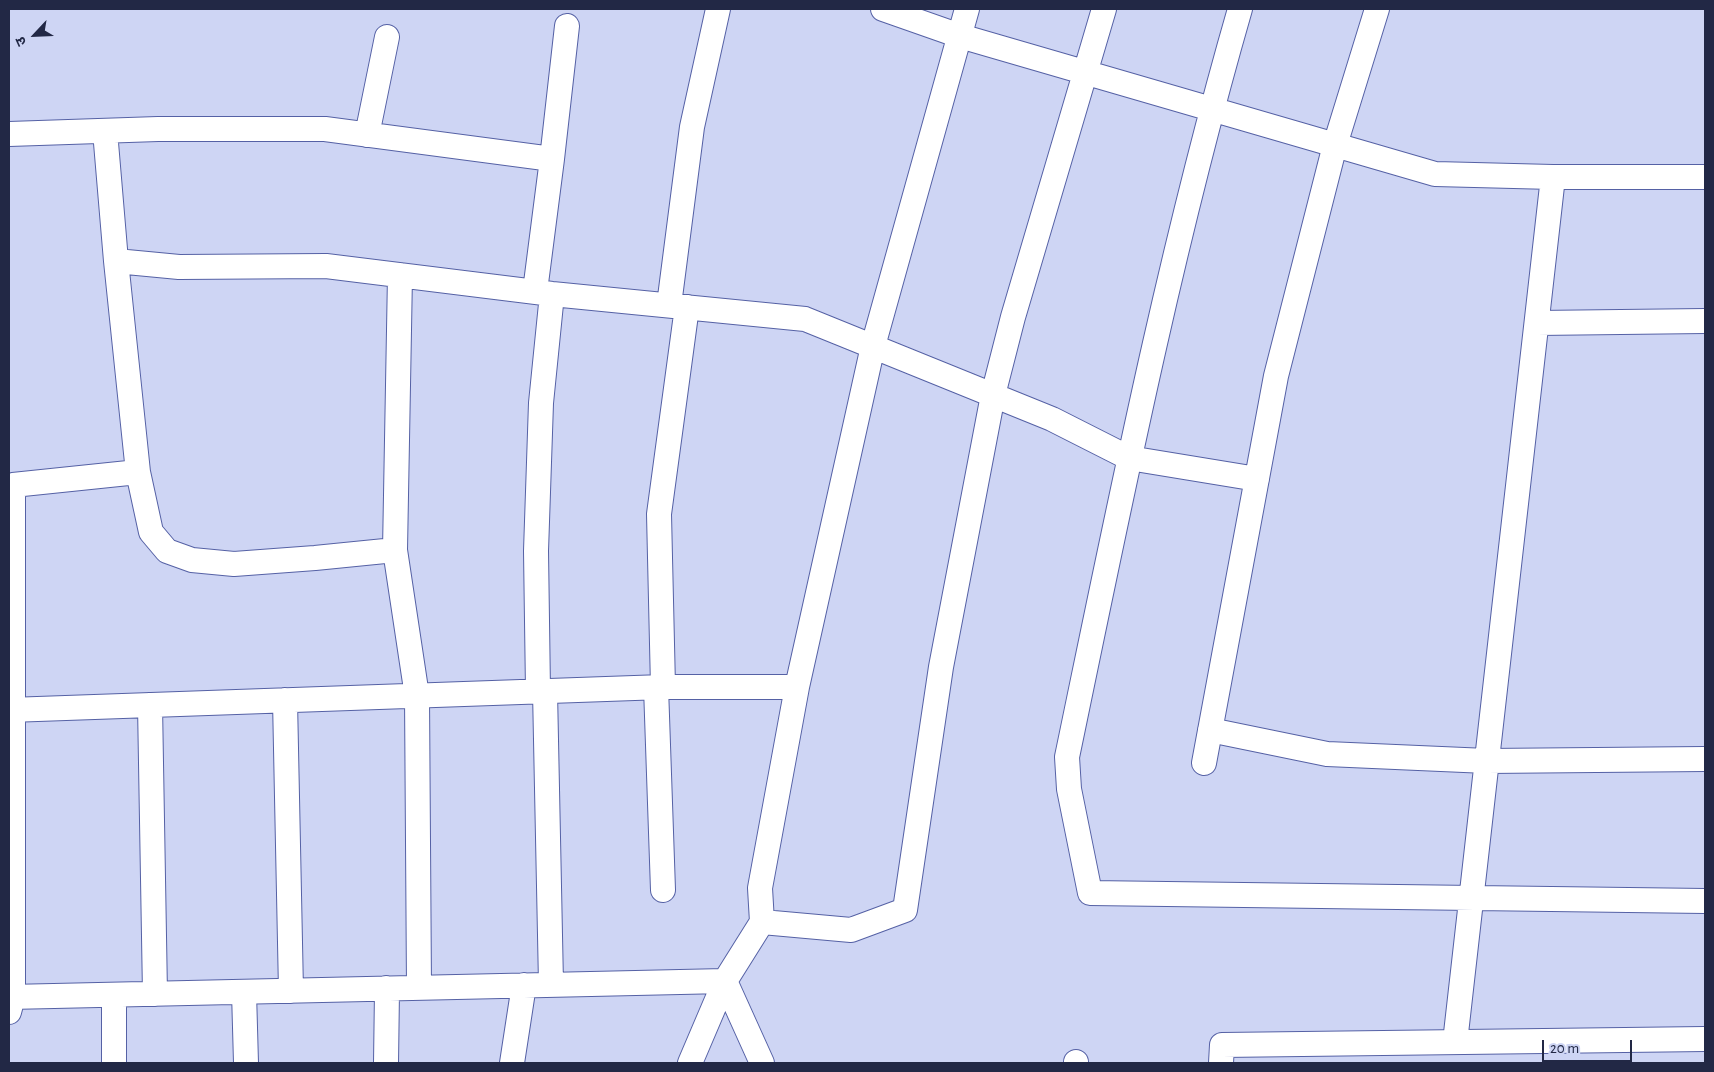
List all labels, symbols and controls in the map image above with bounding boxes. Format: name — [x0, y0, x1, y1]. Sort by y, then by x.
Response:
north arrow — [10, 10, 60, 60]
text: उ — [13, 35, 29, 48]
scale bar — [1544, 1030, 1634, 1062]
text: 20 m — [1550, 1041, 1579, 1056]

